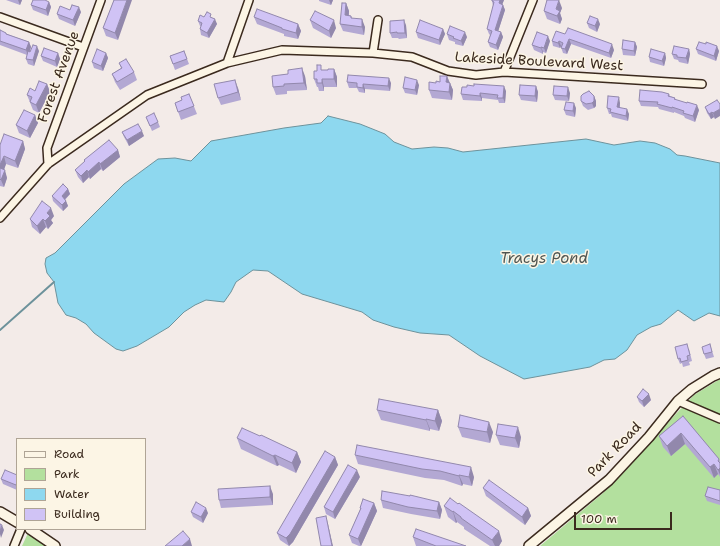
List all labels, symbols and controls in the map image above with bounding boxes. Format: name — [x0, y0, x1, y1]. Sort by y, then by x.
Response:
street label: Forest Avenue — [35, 29, 83, 125]
street label: Lakeside Boulevard West — [454, 49, 624, 75]
water label: Tracys Pond — [500, 250, 588, 268]
street label: Park Road — [585, 419, 645, 481]
legend — [16, 438, 146, 530]
text: Road — [54, 446, 84, 462]
text: Park — [54, 466, 80, 482]
text: Water — [54, 486, 89, 502]
scale bar — [576, 504, 674, 530]
text: Building — [54, 506, 100, 522]
text: 100 m — [581, 511, 617, 527]

